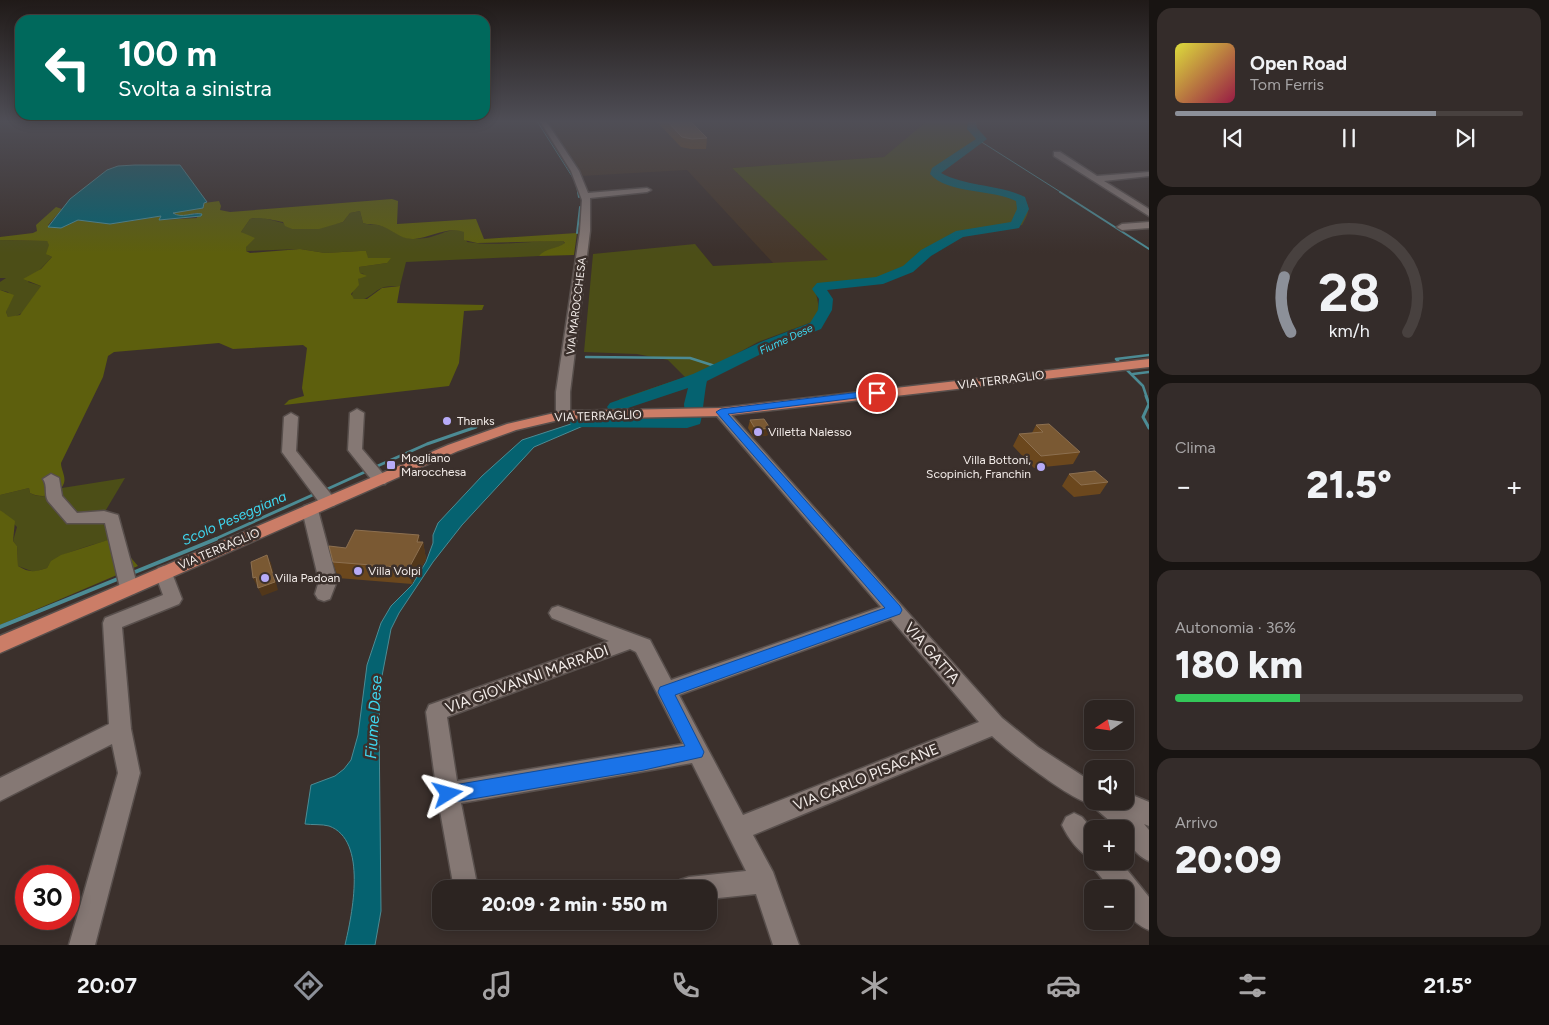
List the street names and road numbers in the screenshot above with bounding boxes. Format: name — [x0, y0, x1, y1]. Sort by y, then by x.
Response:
street label: VIA MAROCCHESA — [564, 256, 589, 355]
street label: VIA TERRAGLIO — [957, 368, 1045, 392]
street label: VIA TERRAGLIO — [554, 407, 642, 425]
street label: VIA TERRAGLIO — [176, 526, 262, 572]
street label: VIA GATTA — [901, 619, 963, 687]
street label: VIA GIOVANNI MARRADI — [443, 641, 611, 717]
street label: VIA CARLO PISACANE — [791, 740, 941, 814]

